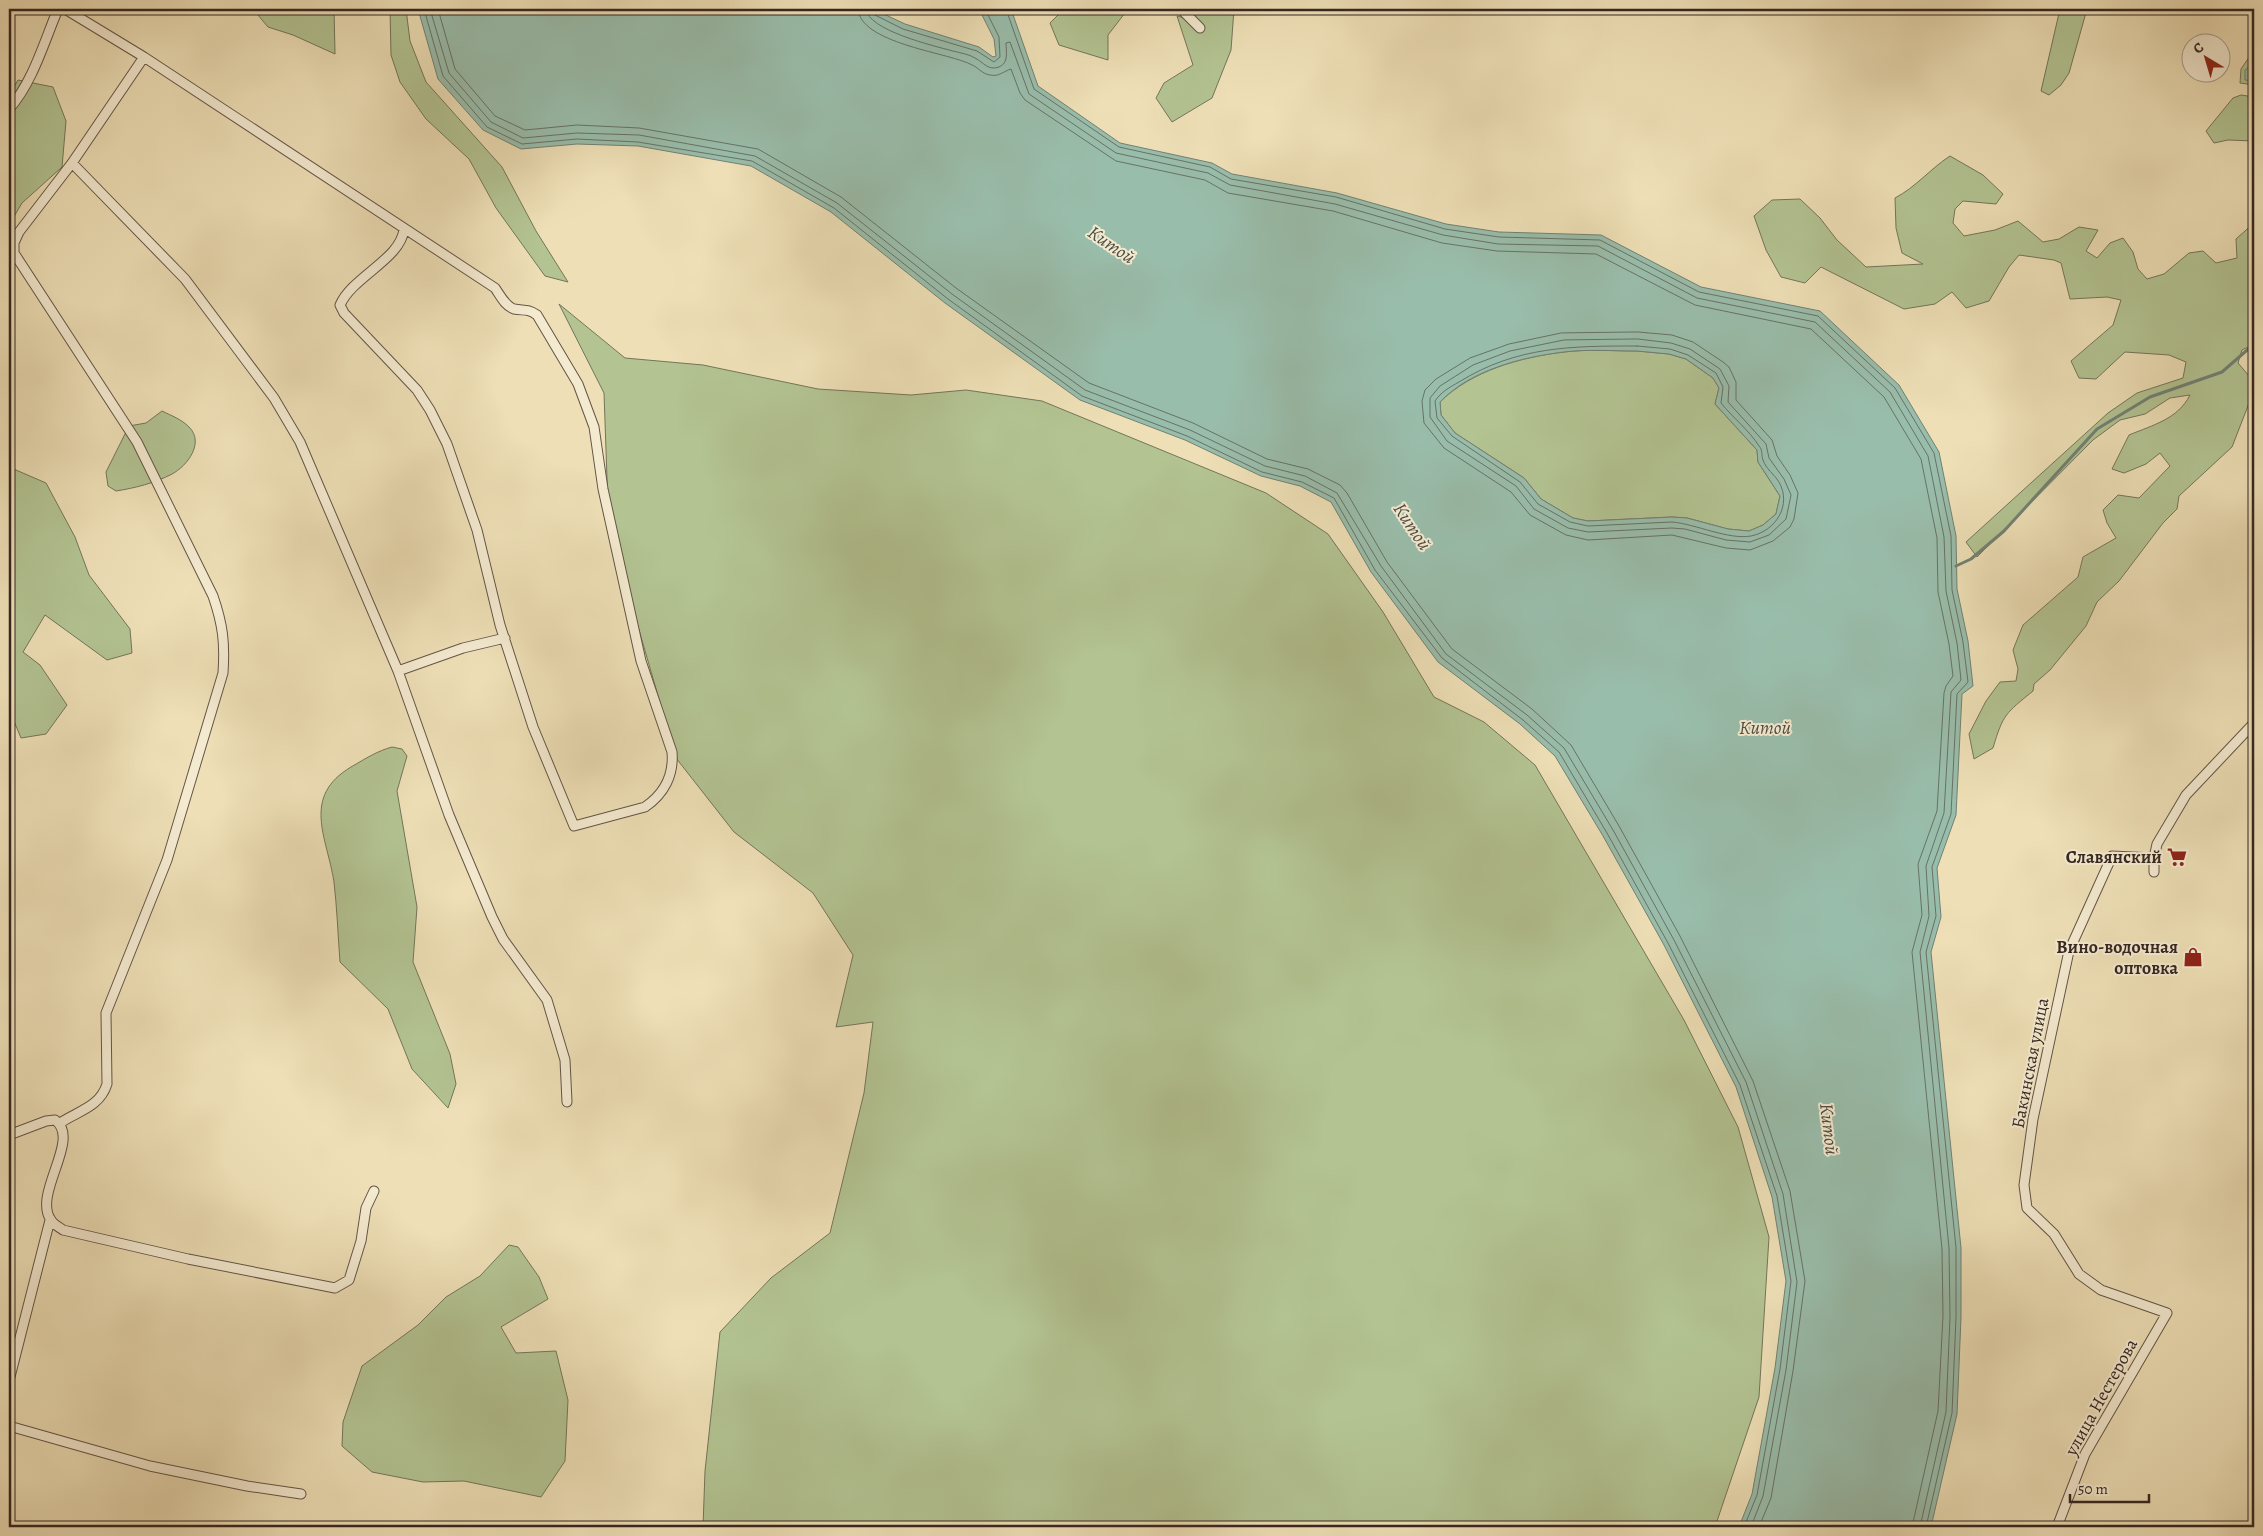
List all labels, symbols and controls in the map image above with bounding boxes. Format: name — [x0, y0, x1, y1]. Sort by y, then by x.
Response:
north arrow — [2180, 32, 2230, 82]
text: С — [2189, 38, 2208, 58]
water label: Китой — [1083, 220, 1140, 270]
water label: Китой — [1387, 498, 1437, 555]
water label: Китой — [1739, 715, 1791, 741]
place label: Славянский — [2066, 845, 2162, 869]
supermarket icon: Славянский — [2166, 846, 2188, 868]
place label: Вино-водочная оптовка — [2056, 935, 2178, 980]
shop icon: Вино-водочная оптовка — [2182, 946, 2204, 968]
street label: Бакинская улица — [2006, 995, 2055, 1130]
water label: Китой — [1813, 1102, 1845, 1157]
street label: улица Нестерова — [2058, 1334, 2143, 1461]
scale bar — [2070, 1471, 2149, 1503]
text: 50 m — [2078, 1479, 2108, 1499]

